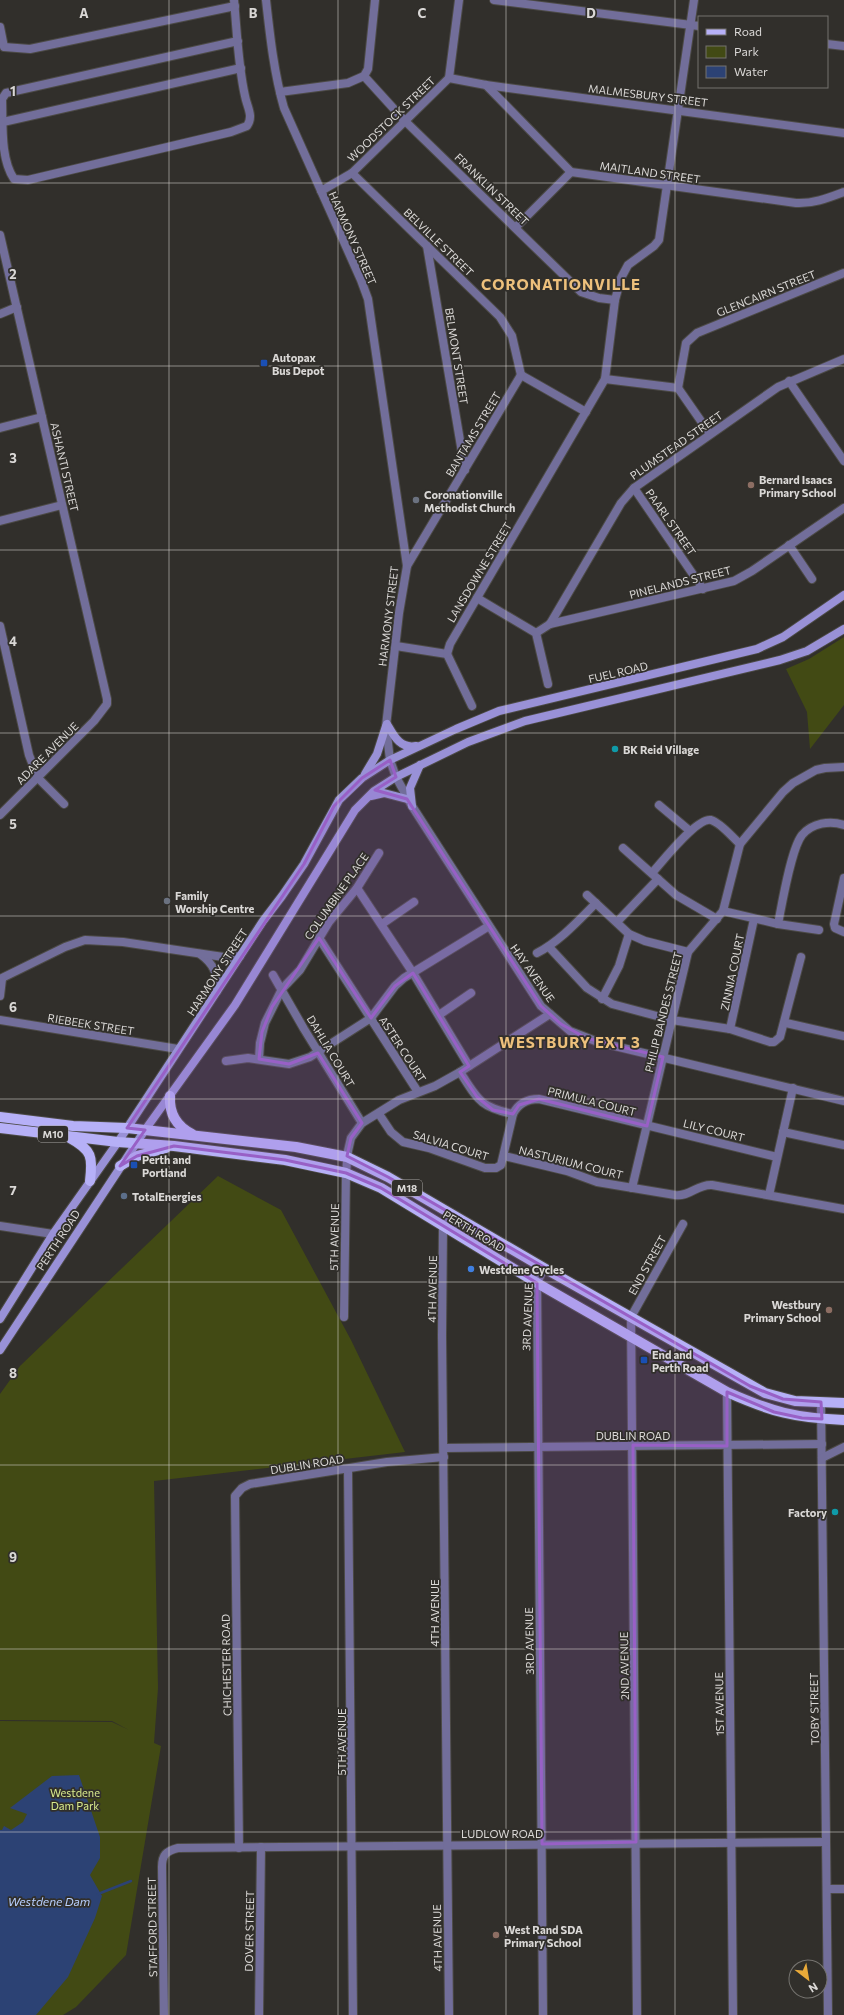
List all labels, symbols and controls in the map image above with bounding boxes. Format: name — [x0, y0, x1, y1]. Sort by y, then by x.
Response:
text: A — [79, 5, 89, 21]
text: B — [249, 5, 258, 21]
text: C — [418, 5, 427, 21]
text: D — [586, 5, 596, 21]
legend — [698, 16, 828, 88]
text: Road — [734, 24, 762, 38]
text: Park — [734, 44, 760, 58]
text: Water — [734, 64, 768, 78]
street label: WOODSTOCK STREET — [344, 74, 438, 164]
street label: MALMESBURY STREET — [588, 81, 708, 109]
text: 1 — [10, 83, 16, 99]
street label: FRANKLIN STREET — [452, 150, 532, 228]
street label: MAITLAND STREET — [599, 159, 701, 185]
street label: HARMONY STREET — [327, 189, 379, 287]
street label: BELVILLE STREET — [401, 205, 477, 279]
text: 2 — [9, 266, 17, 282]
street label: GLENCAIRN STREET — [714, 267, 818, 319]
district label: CORONATIONVILLE — [481, 275, 641, 293]
street label: BELMONT STREET — [443, 307, 471, 405]
place label: Autopax Bus Depot — [272, 351, 325, 377]
marker: Autopax Bus Depot — [259, 358, 269, 368]
street label: BANTAMS STREET — [443, 389, 503, 479]
street label: PLUMSTEAD STREET — [627, 408, 725, 482]
street label: ASHANTI STREET — [48, 421, 82, 513]
text: 3 — [9, 450, 17, 466]
place label: Bernard Isaacs Primary School — [759, 473, 836, 499]
marker: Bernard Isaacs Primary School — [746, 480, 756, 490]
street label: PAARL STREET — [643, 486, 699, 558]
place label: Coronationville Methodist Church — [424, 488, 515, 514]
marker: Coronationville Methodist Church — [411, 495, 421, 505]
street label: LANSDOWNE STREET — [444, 520, 514, 624]
street label: PINELANDS STREET — [628, 563, 732, 601]
street label: HARMONY STREET — [375, 565, 401, 667]
text: 4 — [9, 633, 17, 649]
street label: FUEL ROAD — [587, 659, 649, 685]
street label: ADARE AVENUE — [13, 719, 81, 787]
place label: BK Reid Village — [623, 743, 699, 756]
marker: BK Reid Village — [610, 744, 620, 754]
text: 5 — [9, 816, 17, 832]
street label: COLUMBINE PLACE — [301, 850, 371, 942]
place label: Family Worship Centre — [175, 889, 255, 915]
marker: Family Worship Centre — [162, 896, 172, 906]
street label: HARMONY STREET — [184, 926, 250, 1018]
street label: ZINNIA COURT — [717, 932, 747, 1012]
street label: HAY AVENUE — [508, 941, 558, 1005]
street label: PHILIP BANDES STREET — [642, 950, 684, 1074]
text: 6 — [9, 999, 17, 1015]
street label: RIEBEEK STREET — [47, 1011, 135, 1037]
street label: DAHLIA COURT — [304, 1013, 358, 1089]
street label: ASTER COURT — [377, 1014, 429, 1084]
district label: WESTBURY EXT 3 — [499, 1033, 641, 1051]
street label: PRIMULA COURT — [546, 1084, 638, 1118]
street label: LILY COURT — [682, 1116, 746, 1144]
road number: M10 — [38, 1126, 68, 1142]
street label: SALVIA COURT — [412, 1127, 490, 1163]
street label: NASTURIUM COURT — [517, 1143, 625, 1181]
place label: Perth and Portland — [142, 1153, 191, 1179]
marker: Perth and Portland — [129, 1160, 139, 1170]
road number: M18 — [392, 1180, 422, 1196]
text: 7 — [9, 1182, 17, 1198]
place label: TotalEnergies — [132, 1190, 202, 1203]
marker: TotalEnergies — [119, 1191, 129, 1201]
street label: 5TH AVENUE — [327, 1203, 341, 1271]
street label: PERTH ROAD — [34, 1207, 82, 1273]
street label: PERTH ROAD — [441, 1208, 507, 1254]
street label: END STREET — [625, 1233, 669, 1297]
street label: 4TH AVENUE — [425, 1255, 439, 1323]
place label: Westdene Cycles — [479, 1263, 564, 1276]
marker: Westdene Cycles — [466, 1264, 476, 1274]
street label: 3RD AVENUE — [519, 1283, 535, 1351]
place label: Westbury Primary School — [744, 1298, 821, 1324]
marker: Westbury Primary School — [824, 1305, 834, 1315]
place label: End and Perth Road — [652, 1348, 708, 1374]
marker: End and Perth Road — [639, 1355, 649, 1365]
text: 8 — [9, 1365, 17, 1381]
street label: DUBLIN ROAD — [596, 1429, 670, 1442]
street label: DUBLIN ROAD — [269, 1452, 345, 1476]
place label: Factory — [788, 1506, 827, 1519]
marker: Factory — [830, 1507, 840, 1517]
text: 9 — [9, 1549, 17, 1565]
street label: 4TH AVENUE — [428, 1579, 441, 1647]
street label: 3RD AVENUE — [522, 1607, 536, 1675]
street label: CHICHESTER ROAD — [219, 1614, 233, 1716]
street label: 2ND AVENUE — [617, 1632, 631, 1700]
street label: 1ST AVENUE — [712, 1672, 726, 1736]
street label: TOBY STREET — [807, 1673, 821, 1745]
street label: 5TH AVENUE — [335, 1708, 348, 1776]
park label: Westdene Dam Park — [50, 1786, 100, 1812]
street label: LUDLOW ROAD — [461, 1827, 543, 1840]
street label: STAFFORD STREET — [145, 1877, 159, 1977]
street label: DOVER STREET — [242, 1890, 256, 1972]
water label: Westdene Dam — [8, 1894, 90, 1908]
street label: 4TH AVENUE — [430, 1904, 444, 1972]
place label: West Rand SDA Primary School — [504, 1923, 583, 1949]
marker: West Rand SDA Primary School — [491, 1930, 501, 1940]
north arrow — [788, 1959, 828, 1999]
text: N — [807, 1980, 820, 1996]

